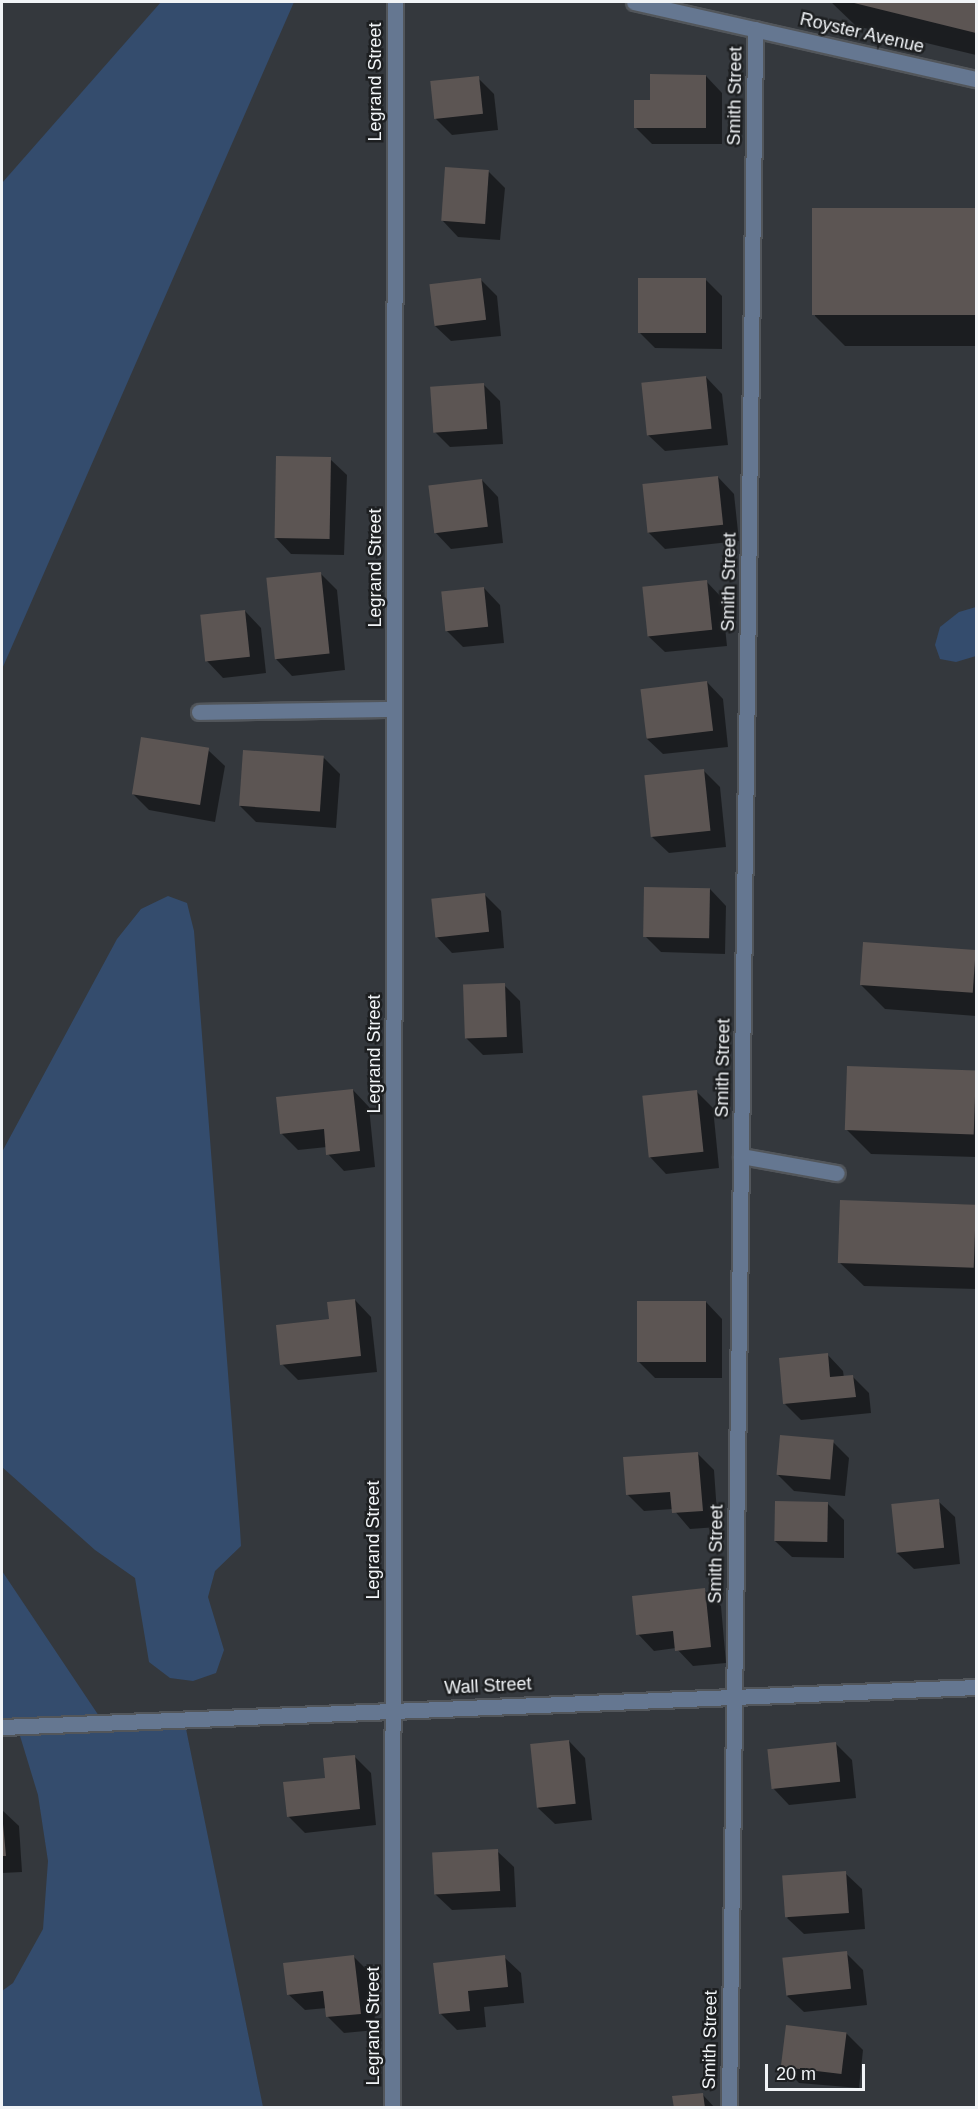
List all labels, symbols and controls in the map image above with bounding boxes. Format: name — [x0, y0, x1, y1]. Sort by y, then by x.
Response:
street label: Royster Avenue — [797, 8, 927, 58]
street label: Legrand Street — [364, 22, 386, 142]
street label: Smith Street — [723, 46, 747, 146]
street label: Legrand Street — [364, 508, 386, 628]
street label: Smith Street — [717, 532, 741, 632]
street label: Legrand Street — [363, 994, 385, 1114]
street label: Smith Street — [711, 1018, 735, 1118]
street label: Legrand Street — [362, 1480, 384, 1600]
street label: Smith Street — [704, 1504, 728, 1604]
street label: Wall Street — [444, 1673, 532, 1699]
street label: Legrand Street — [362, 1966, 384, 2086]
street label: Smith Street — [698, 1990, 722, 2090]
scale bar — [768, 2052, 868, 2090]
text: 20 m — [776, 2064, 816, 2084]

